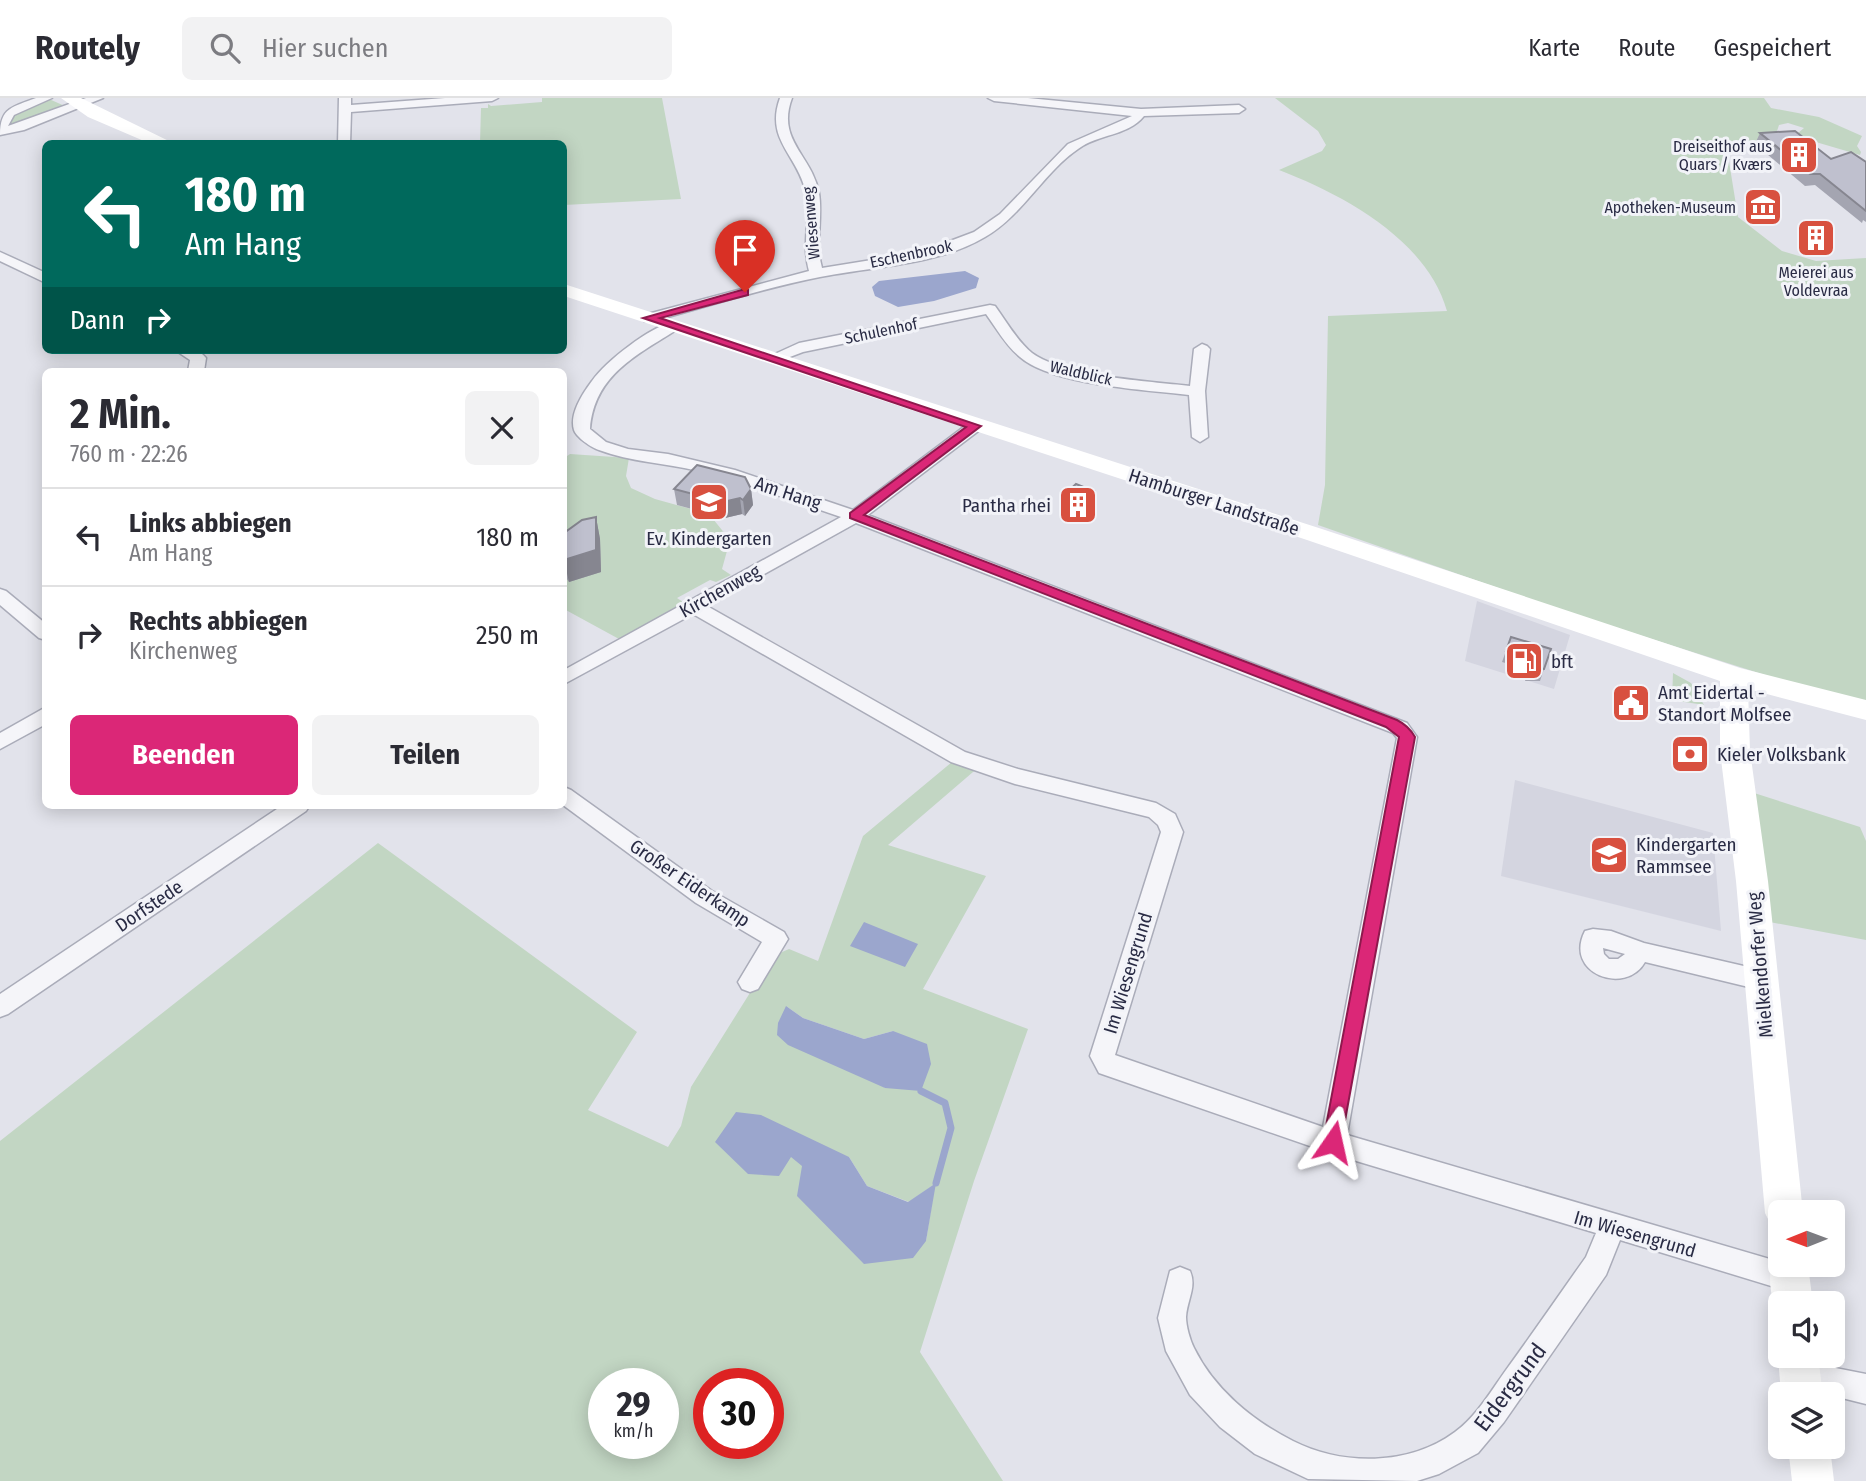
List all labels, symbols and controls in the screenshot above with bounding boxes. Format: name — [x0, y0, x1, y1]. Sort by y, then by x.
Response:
search box — [182, 17, 672, 80]
text: Routely — [35, 28, 140, 68]
icon: search — [206, 29, 244, 67]
text: Hier suchen — [262, 33, 388, 64]
text: Karte — [1528, 34, 1580, 62]
text: Route — [1618, 34, 1675, 62]
text: Gespeichert — [1713, 34, 1831, 62]
building icon: Dreiseithof aus Quars / Kværs — [1778, 134, 1820, 176]
place label: Dreiseithof aus Quars / Kværs — [1673, 137, 1772, 174]
text: 180 m — [185, 165, 306, 224]
icon: left — [70, 168, 161, 259]
street label: Wiesenweg — [798, 185, 824, 260]
museum icon: Apotheken-Museum — [1742, 186, 1784, 228]
place label: Apotheken-Museum — [1604, 198, 1736, 217]
building icon: Meierei aus Voldevraa — [1795, 217, 1837, 259]
pin — [715, 220, 775, 292]
text: Am Hang — [185, 225, 301, 263]
icon: arrive — [726, 231, 764, 269]
street label: Eschenbrook — [868, 236, 954, 272]
place label: Meierei aus Voldevraa — [1778, 263, 1854, 300]
icon: right — [139, 301, 177, 339]
text: Dann — [70, 305, 125, 336]
street label: Schulenhof — [843, 314, 920, 348]
street label: Waldblick — [1048, 357, 1114, 389]
text: 2 Min. — [70, 389, 171, 439]
button: close — [465, 391, 539, 465]
text: 760 m · 22:26 — [70, 440, 188, 468]
street label: Hamburger Landstraße — [1126, 464, 1302, 540]
street label: Am Hang — [752, 471, 824, 515]
school or university icon: Ev. Kindergarten — [688, 481, 730, 523]
building icon: Pantha rhei — [1057, 484, 1099, 526]
place label: Pantha rhei — [962, 494, 1051, 517]
text: Links abbiegen — [129, 508, 292, 539]
icon: left — [70, 518, 108, 556]
text: 180 m — [476, 522, 539, 553]
place label: Ev. Kindergarten — [646, 527, 772, 550]
text: Am Hang — [129, 539, 212, 567]
street label: Kirchenweg — [675, 559, 765, 623]
text: Rechts abbiegen — [129, 606, 308, 637]
icon: right — [70, 616, 108, 654]
text: 250 m — [476, 620, 539, 651]
text: Kirchenweg — [129, 637, 237, 665]
fuel station icon: bft — [1503, 640, 1545, 682]
place label: bft — [1551, 650, 1574, 673]
place label: Amt Eidertal - Standort Molfsee — [1658, 681, 1791, 726]
public building icon: Amt Eidertal - Standort Molfsee — [1610, 682, 1652, 724]
button: Beenden — [70, 715, 298, 795]
button: Teilen — [312, 715, 539, 795]
bank icon: Kieler Volksbank — [1669, 733, 1711, 775]
place label: Kieler Volksbank — [1717, 743, 1846, 766]
place label: Kindergarten Rammsee — [1636, 833, 1737, 878]
street label: Großer Eiderkamp — [625, 834, 755, 932]
school or university icon: Kindergarten Rammsee — [1588, 834, 1630, 876]
street label: Dorfstede — [111, 875, 187, 937]
street label: Mielkendorfer Weg — [1742, 891, 1778, 1039]
street label: Im Wiesengrund — [1099, 910, 1157, 1036]
position arrow — [1296, 1105, 1370, 1179]
north arrow — [1768, 1200, 1844, 1278]
map controls — [1768, 1200, 1845, 1459]
street label: Im Wiesengrund — [1571, 1206, 1699, 1262]
button: sound — [1768, 1291, 1845, 1368]
street label: Eidergrund — [1468, 1337, 1552, 1437]
speed limit sign: 30 — [693, 1368, 784, 1459]
button: layers — [1768, 1382, 1845, 1459]
text: 29 — [616, 1383, 651, 1425]
text: km/h — [613, 1420, 654, 1442]

